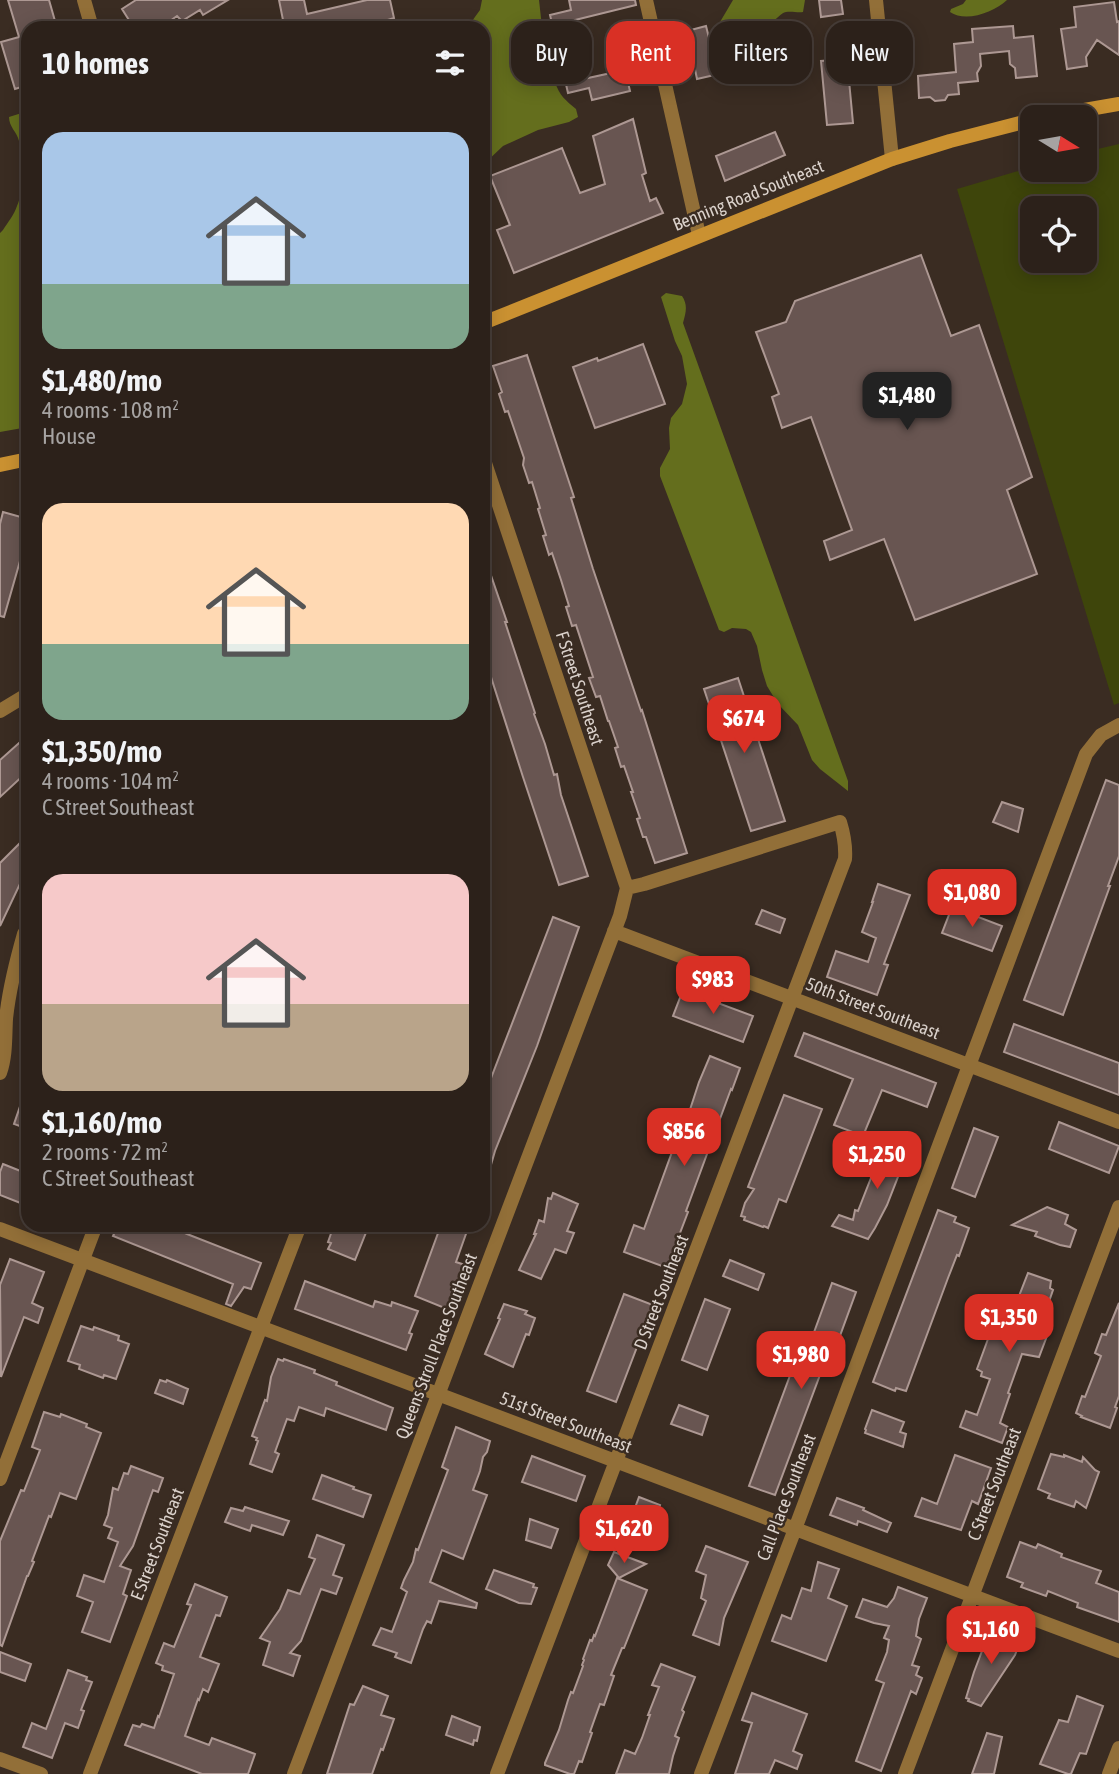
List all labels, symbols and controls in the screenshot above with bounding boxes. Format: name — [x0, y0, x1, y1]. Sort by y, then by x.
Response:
chip: Buy — [511, 21, 592, 84]
chip: Rent — [606, 21, 695, 84]
chip: Filters — [709, 21, 812, 84]
chip: New — [826, 21, 913, 84]
icon: filters — [431, 44, 469, 82]
text: 10 homes — [42, 46, 149, 80]
north arrow — [1020, 105, 1097, 182]
map controls — [1020, 105, 1097, 273]
street label: Benning Road Southeast — [670, 155, 826, 235]
icon: home — [193, 178, 319, 304]
button: locate — [1020, 196, 1097, 273]
text: $1,480/mo — [42, 363, 162, 397]
pin: $1,480 — [850, 372, 964, 432]
text: $1,480 — [879, 382, 936, 408]
text: 4 rooms · 108 m² — [42, 397, 179, 423]
text: House — [42, 423, 96, 449]
icon: home — [193, 549, 319, 675]
street label: F Street Southeast — [552, 628, 608, 748]
pin: $674 — [703, 696, 785, 755]
text: $674 — [723, 705, 765, 731]
text: $1,350/mo — [42, 734, 162, 768]
text: 4 rooms · 104 m² — [42, 768, 179, 794]
text: C Street Southeast — [42, 794, 194, 820]
pin: $1,080 — [915, 870, 1029, 929]
text: $1,080 — [944, 879, 1001, 905]
icon: home — [193, 920, 319, 1046]
pin: $983 — [672, 956, 754, 1016]
text: $983 — [692, 966, 734, 992]
street label: 50th Street Southeast — [803, 973, 943, 1043]
text: $1,160/mo — [42, 1105, 162, 1139]
pin: $856 — [643, 1108, 725, 1168]
text: $856 — [663, 1118, 705, 1144]
pin: $1,250 — [820, 1132, 934, 1191]
text: 2 rooms · 72 m² — [42, 1139, 168, 1165]
text: $1,250 — [849, 1141, 906, 1167]
text: C Street Southeast — [42, 1165, 194, 1191]
street label: D Street Southeast — [629, 1232, 693, 1352]
street label: Queens Stroll Place Southeast — [391, 1250, 481, 1442]
pin: $1,350 — [952, 1294, 1066, 1354]
text: $1,350 — [981, 1304, 1038, 1330]
pin: $1,980 — [744, 1332, 858, 1391]
text: $1,980 — [773, 1341, 830, 1367]
street label: 51st Street Southeast — [497, 1387, 635, 1457]
street label: C Street Southeast — [963, 1425, 1025, 1543]
street label: Call Place Southeast — [752, 1430, 820, 1564]
street label: E Street Southeast — [126, 1485, 188, 1603]
pin: $1,620 — [567, 1506, 681, 1565]
text: $1,620 — [596, 1515, 653, 1541]
pin: $1,160 — [934, 1606, 1048, 1666]
text: $1,160 — [963, 1616, 1020, 1642]

